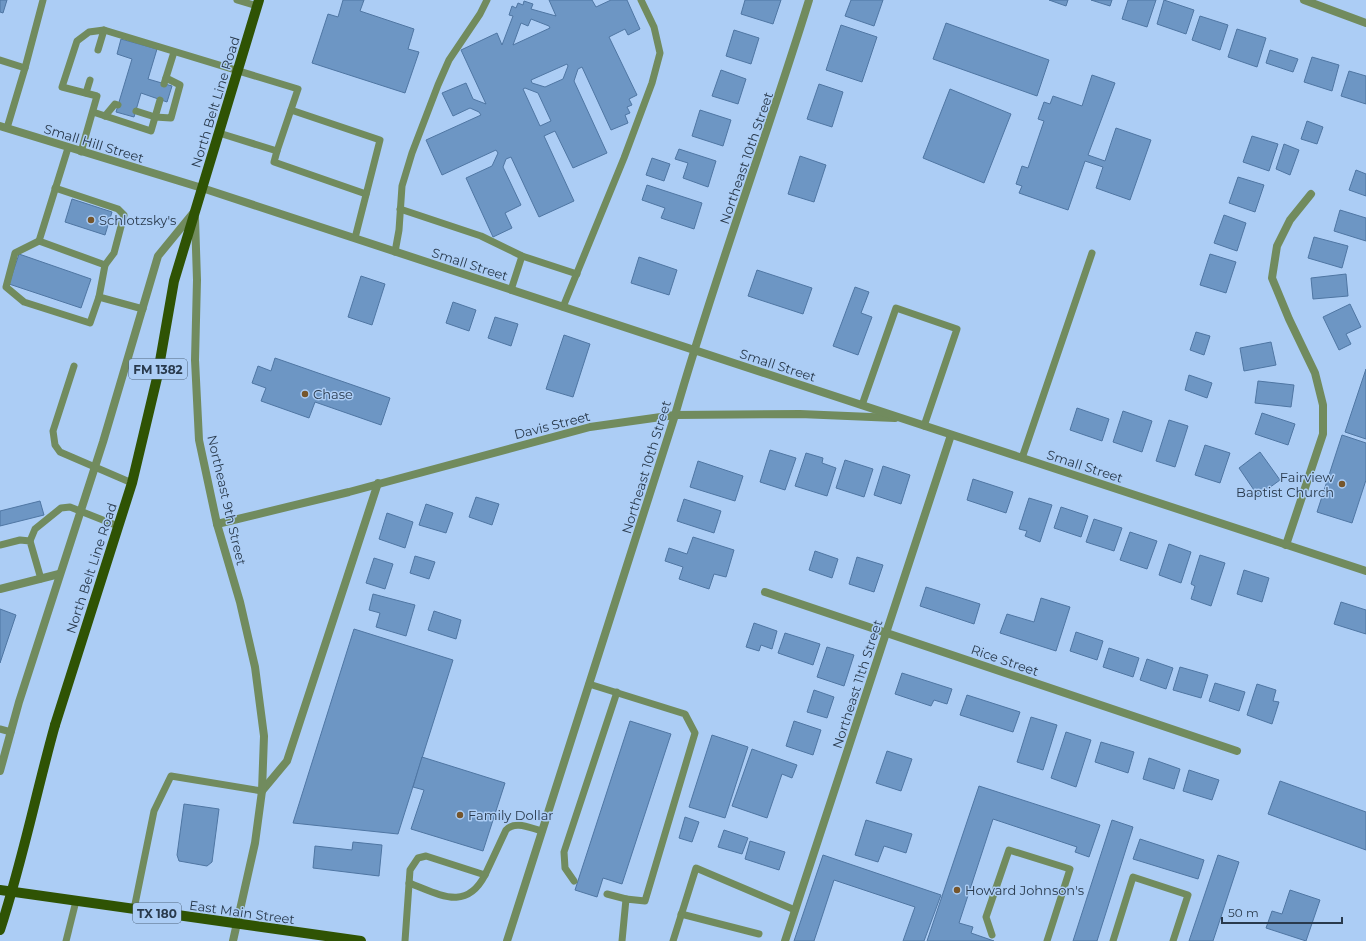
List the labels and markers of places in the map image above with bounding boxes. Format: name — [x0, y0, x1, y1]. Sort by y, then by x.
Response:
place label: Schlotzsky's — [99, 212, 176, 228]
marker: Schlotzsky's — [86, 215, 96, 225]
place label: Chase — [313, 386, 353, 402]
marker: Chase — [300, 389, 310, 399]
place label: Fairview Baptist Church — [1236, 469, 1335, 500]
marker: Fairview Baptist Church — [1337, 479, 1347, 489]
place label: Family Dollar — [468, 807, 554, 823]
marker: Family Dollar — [455, 810, 465, 820]
place label: Howard Johnson's — [965, 882, 1084, 898]
marker: Howard Johnson's — [952, 885, 962, 895]

